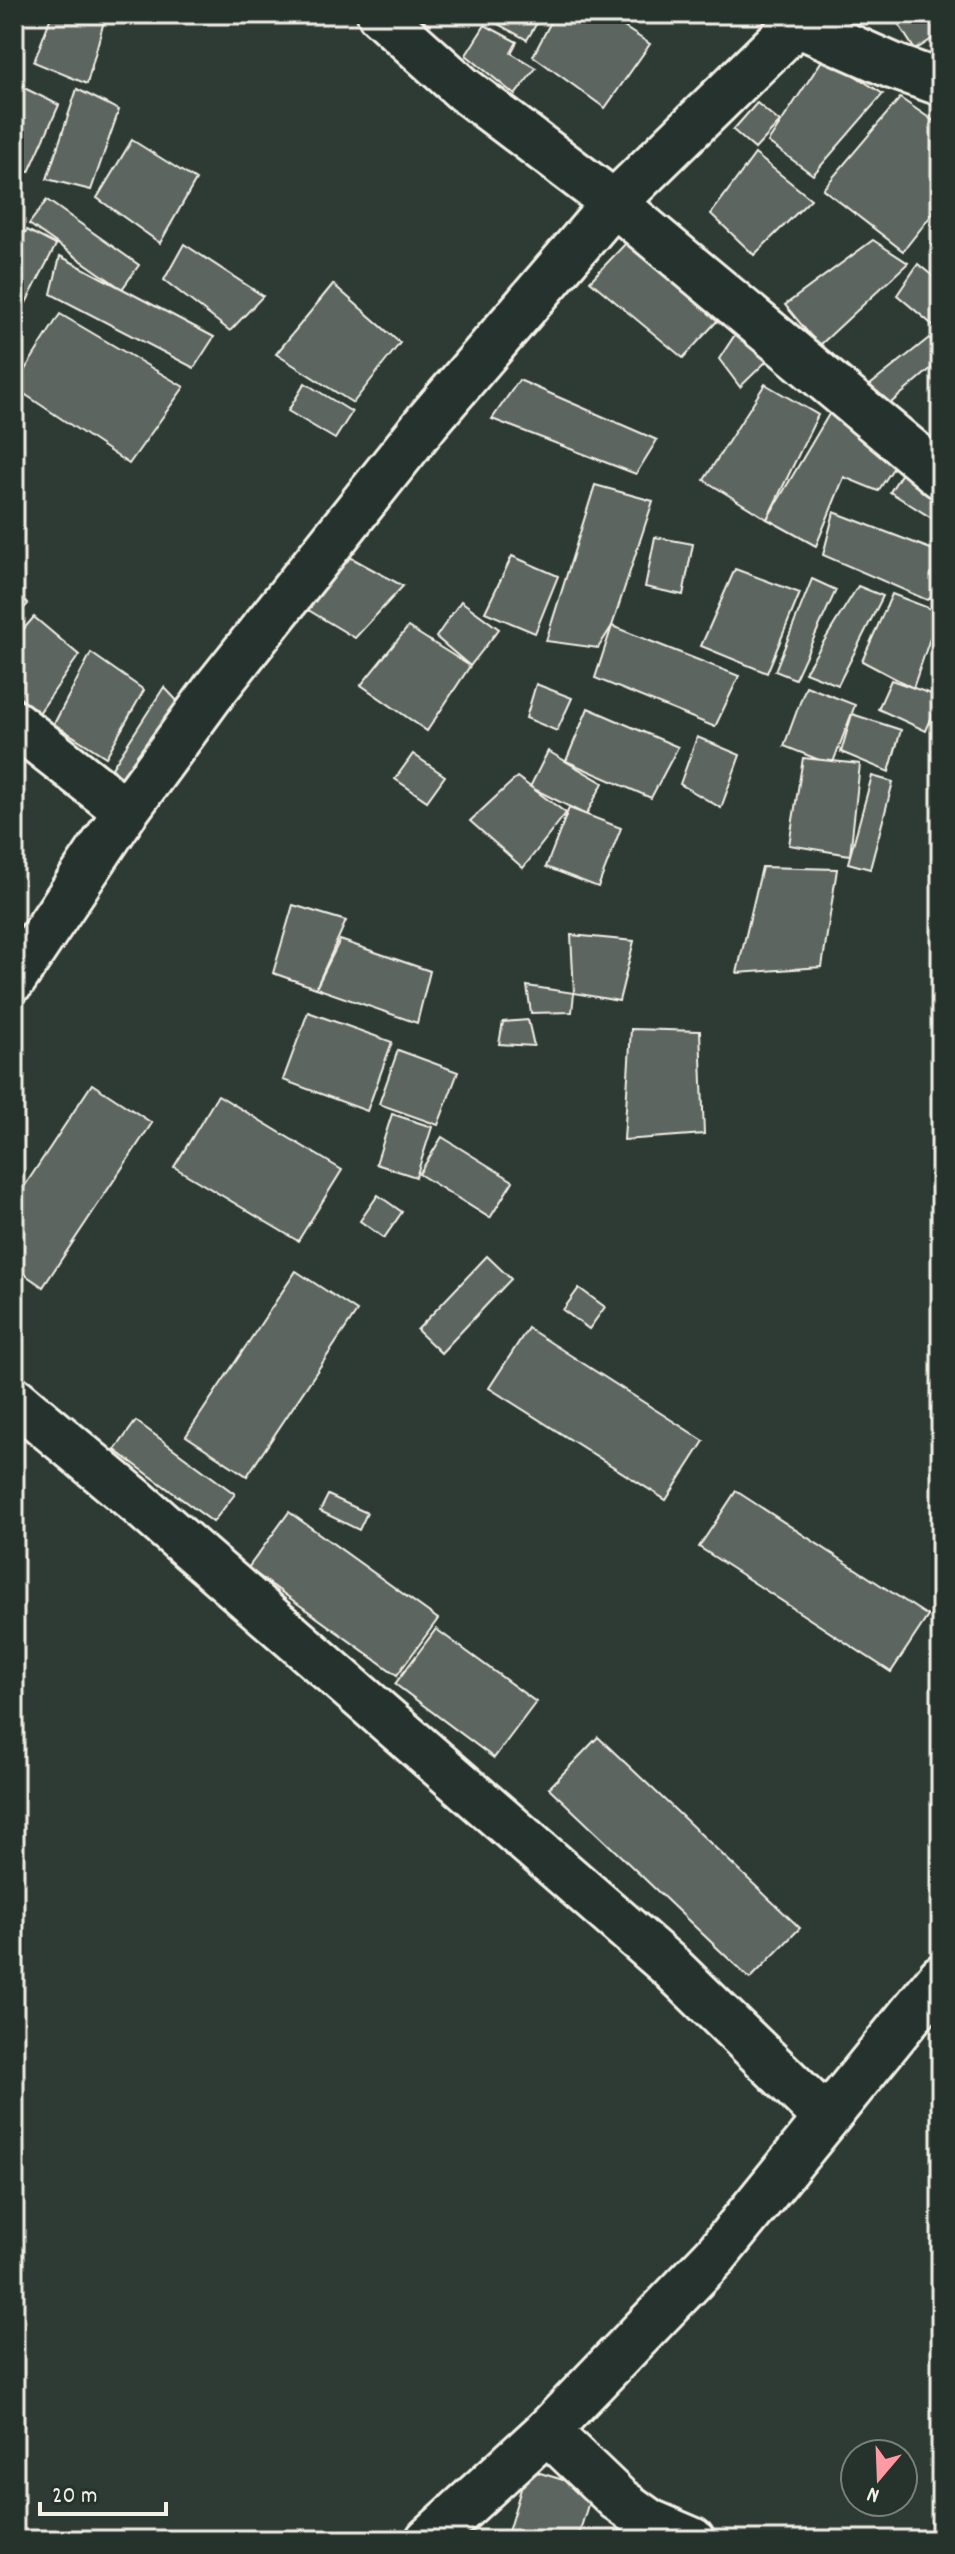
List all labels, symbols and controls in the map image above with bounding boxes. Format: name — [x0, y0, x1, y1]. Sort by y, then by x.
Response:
north arrow — [839, 2438, 919, 2518]
scale bar — [40, 2466, 166, 2516]
text: N — [863, 2477, 884, 2510]
text: 20 m — [52, 2480, 98, 2514]

